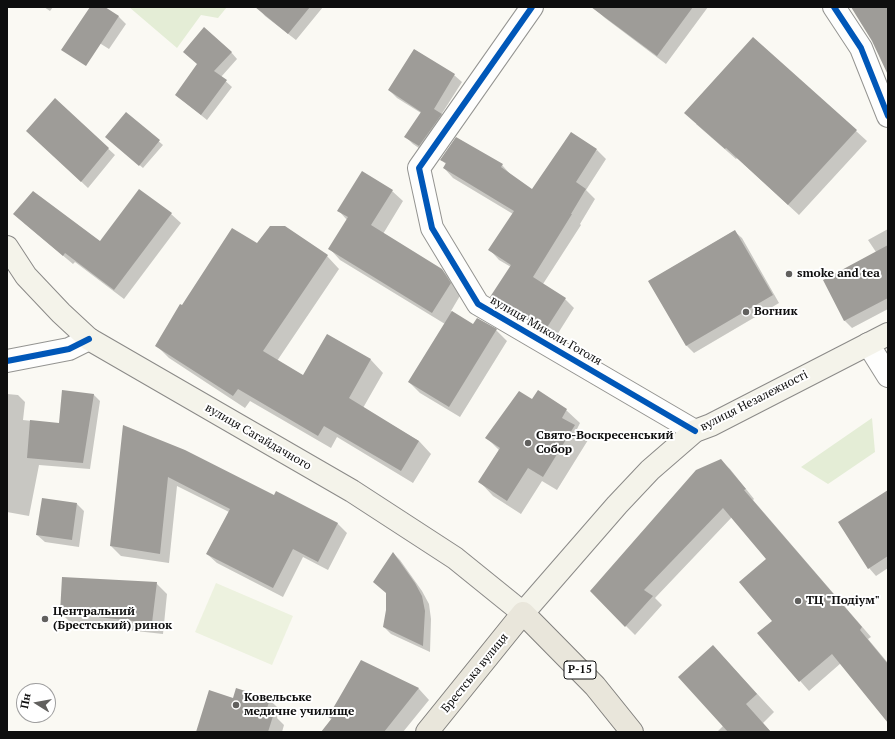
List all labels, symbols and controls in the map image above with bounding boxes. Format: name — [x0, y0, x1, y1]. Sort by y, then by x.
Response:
place label: smoke and tea — [797, 267, 880, 281]
marker: smoke and tea — [784, 269, 794, 279]
street label: вулиця Миколи Гоголя — [488, 293, 604, 369]
place label: Вогник — [754, 305, 798, 319]
marker: Вогник — [741, 307, 751, 317]
street label: вулиця Незалежності — [698, 368, 810, 434]
street label: вулиця Сагайдачного — [202, 401, 314, 473]
place label: Свято-Воскресенський Собор — [536, 429, 674, 457]
marker: Свято-Воскресенський Собор — [523, 438, 533, 448]
place label: ТЦ "Подіум" — [806, 594, 880, 608]
marker: ТЦ "Подіум" — [793, 596, 803, 606]
place label: Центральний (Брестський) ринок — [53, 605, 172, 633]
marker: Центральний (Брестський) ринок — [40, 614, 50, 624]
street label: Брестська вулиця — [438, 630, 512, 716]
road number: Р-15 — [564, 661, 596, 679]
north arrow — [16, 683, 56, 723]
place label: Ковельське медичне училище — [244, 691, 354, 719]
text: Пн — [17, 692, 34, 710]
marker: Ковельське медичне училище — [231, 700, 241, 710]

